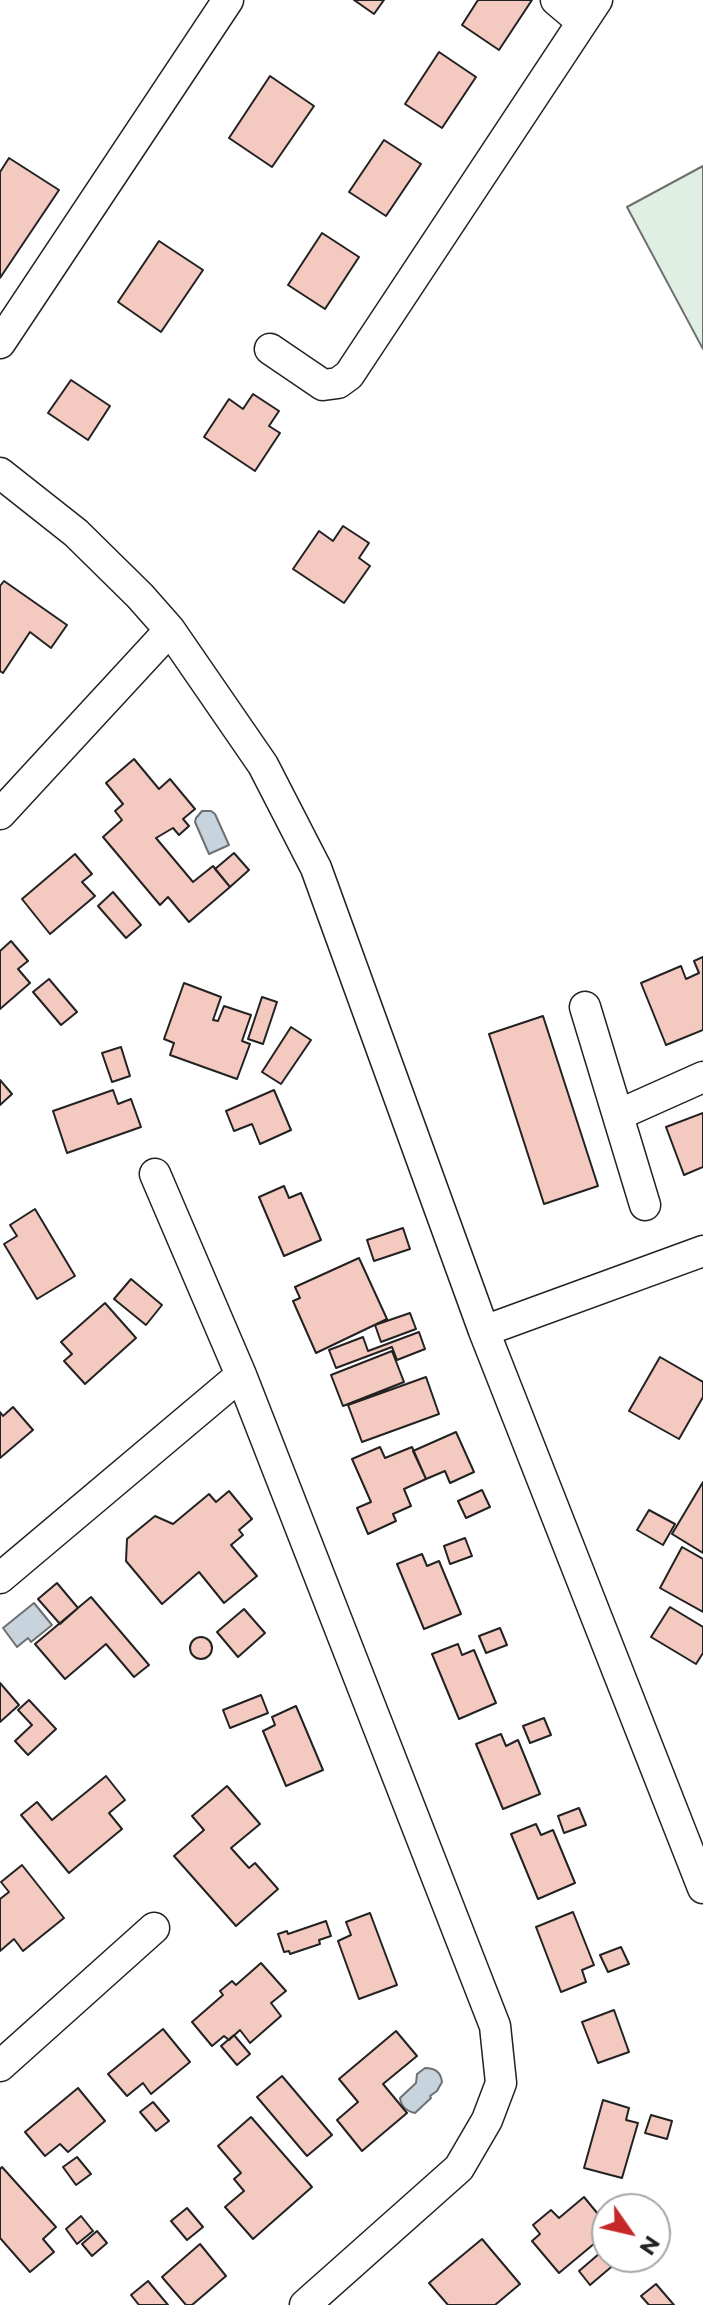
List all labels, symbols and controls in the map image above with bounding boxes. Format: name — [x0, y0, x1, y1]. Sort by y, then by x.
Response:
north arrow — [591, 2193, 671, 2273]
text: N — [633, 2231, 666, 2261]

